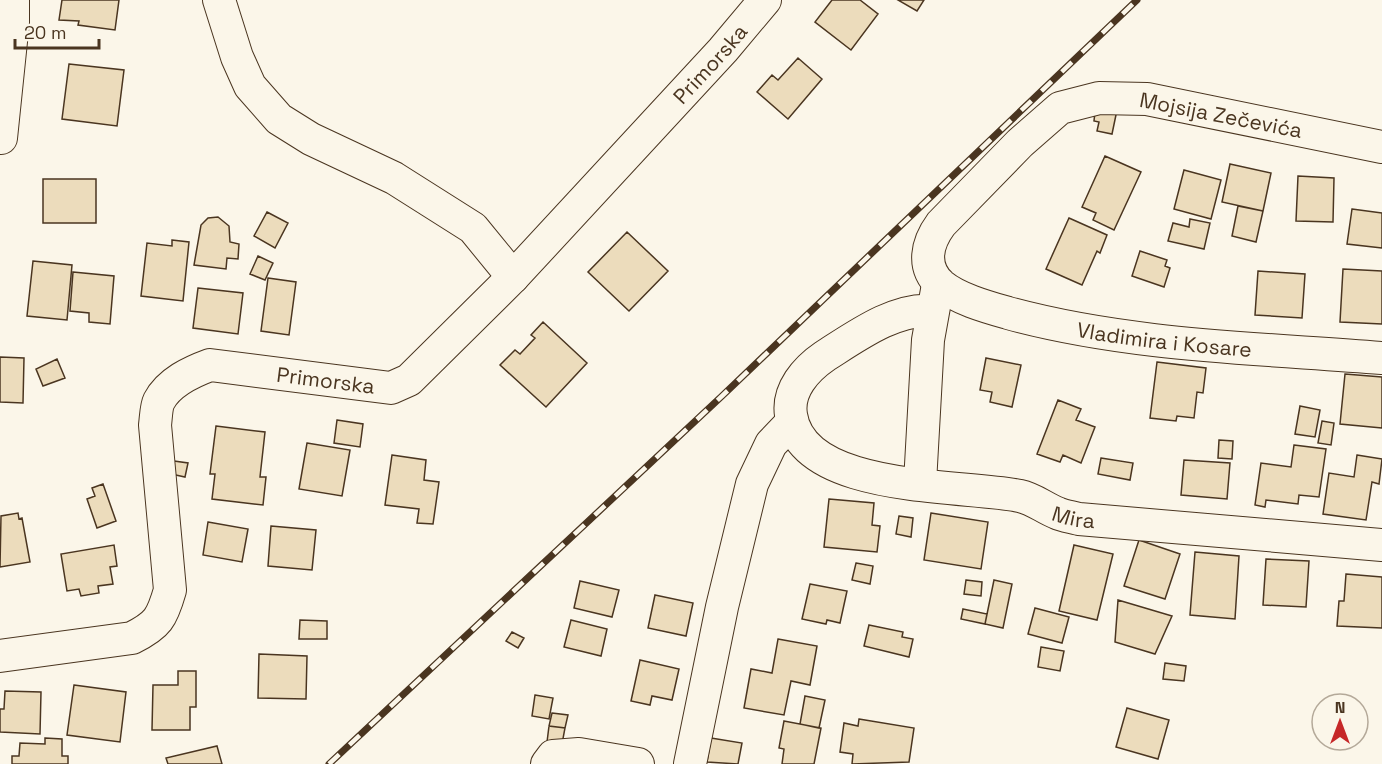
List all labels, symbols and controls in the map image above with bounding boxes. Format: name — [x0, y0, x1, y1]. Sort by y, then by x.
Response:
scale bar — [15, 12, 99, 50]
street label: Primorska — [667, 18, 753, 109]
text: 20 m — [24, 21, 67, 44]
street label: Mojsija Zečevića — [1137, 86, 1305, 144]
street label: Vladimira i Kosare — [1075, 315, 1253, 362]
street label: Primorska — [275, 360, 376, 399]
street label: Mira — [1049, 499, 1096, 534]
north arrow — [1310, 692, 1370, 752]
text: N — [1335, 697, 1345, 718]

